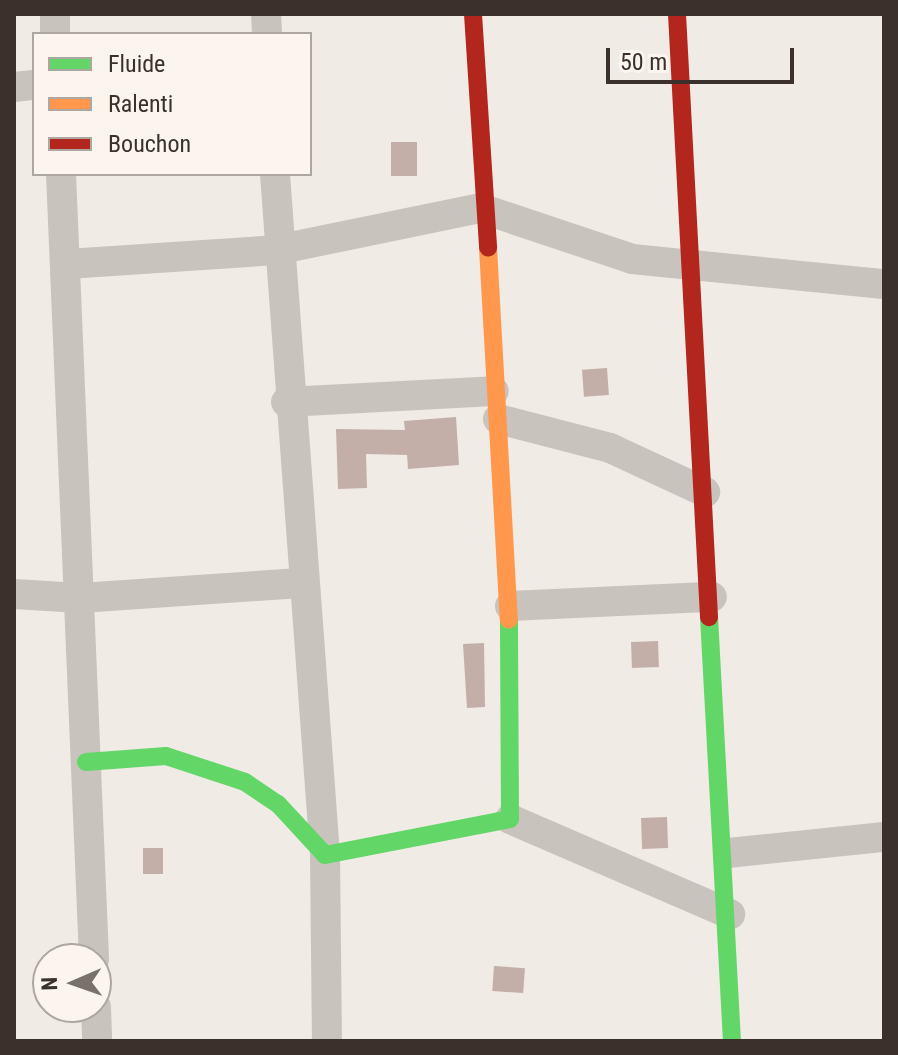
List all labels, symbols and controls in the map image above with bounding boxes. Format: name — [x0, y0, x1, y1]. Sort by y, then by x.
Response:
legend — [32, 32, 312, 176]
scale bar — [610, 32, 798, 82]
text: 50 m — [620, 48, 667, 76]
text: Fluide — [108, 50, 165, 78]
text: Ralenti — [108, 90, 173, 118]
text: Bouchon — [108, 130, 191, 158]
north arrow — [32, 943, 112, 1023]
text: N — [37, 977, 62, 991]

